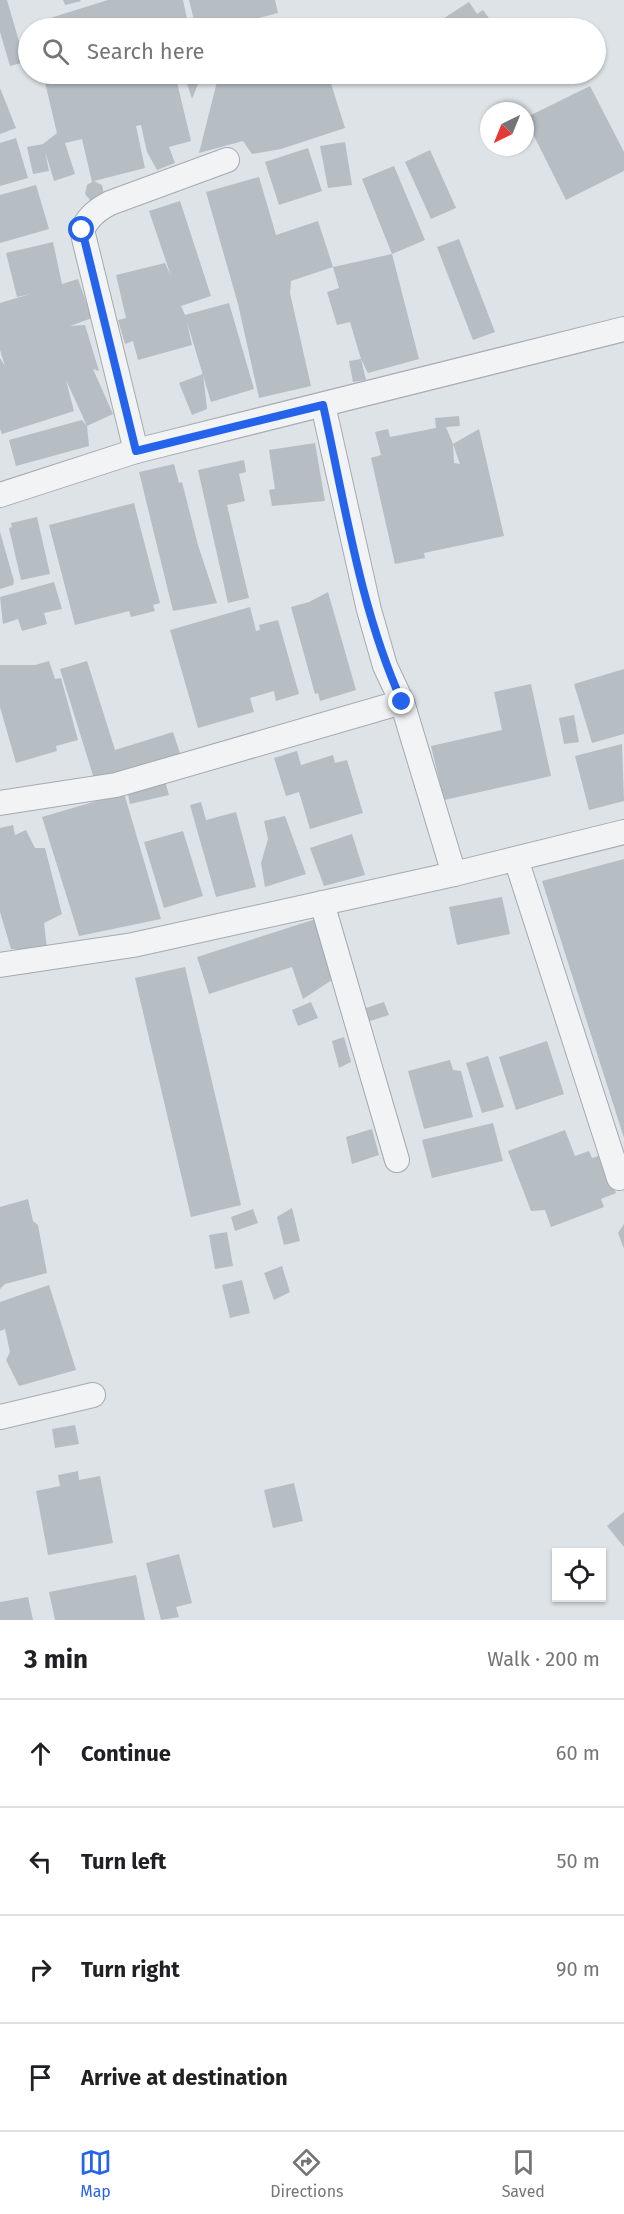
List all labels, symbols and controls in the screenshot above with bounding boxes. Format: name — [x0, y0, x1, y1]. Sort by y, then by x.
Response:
search box — [18, 18, 606, 84]
icon: search — [39, 35, 72, 68]
text: Search here — [87, 38, 205, 65]
north arrow — [480, 102, 534, 156]
route start — [68, 216, 94, 242]
route end — [388, 688, 414, 714]
map controls — [552, 1548, 606, 1602]
button: locate — [552, 1548, 606, 1602]
text: 3 min — [24, 1644, 88, 1675]
text: Walk · 200 m — [487, 1647, 600, 1671]
icon: ahead — [24, 1737, 57, 1770]
text: Continue — [81, 1740, 171, 1767]
text: 60 m — [556, 1741, 600, 1765]
icon: left — [24, 1845, 57, 1878]
text: Turn left — [81, 1848, 166, 1875]
text: 50 m — [556, 1849, 600, 1873]
icon: right — [24, 1953, 57, 1986]
text: Turn right — [81, 1956, 180, 1983]
text: 90 m — [556, 1957, 600, 1981]
icon: arrive — [24, 2061, 57, 2094]
text: Arrive at destination — [81, 2064, 288, 2091]
tab: Map — [79, 2146, 112, 2201]
tab: Directions — [270, 2146, 344, 2201]
tab: Saved — [502, 2146, 545, 2201]

